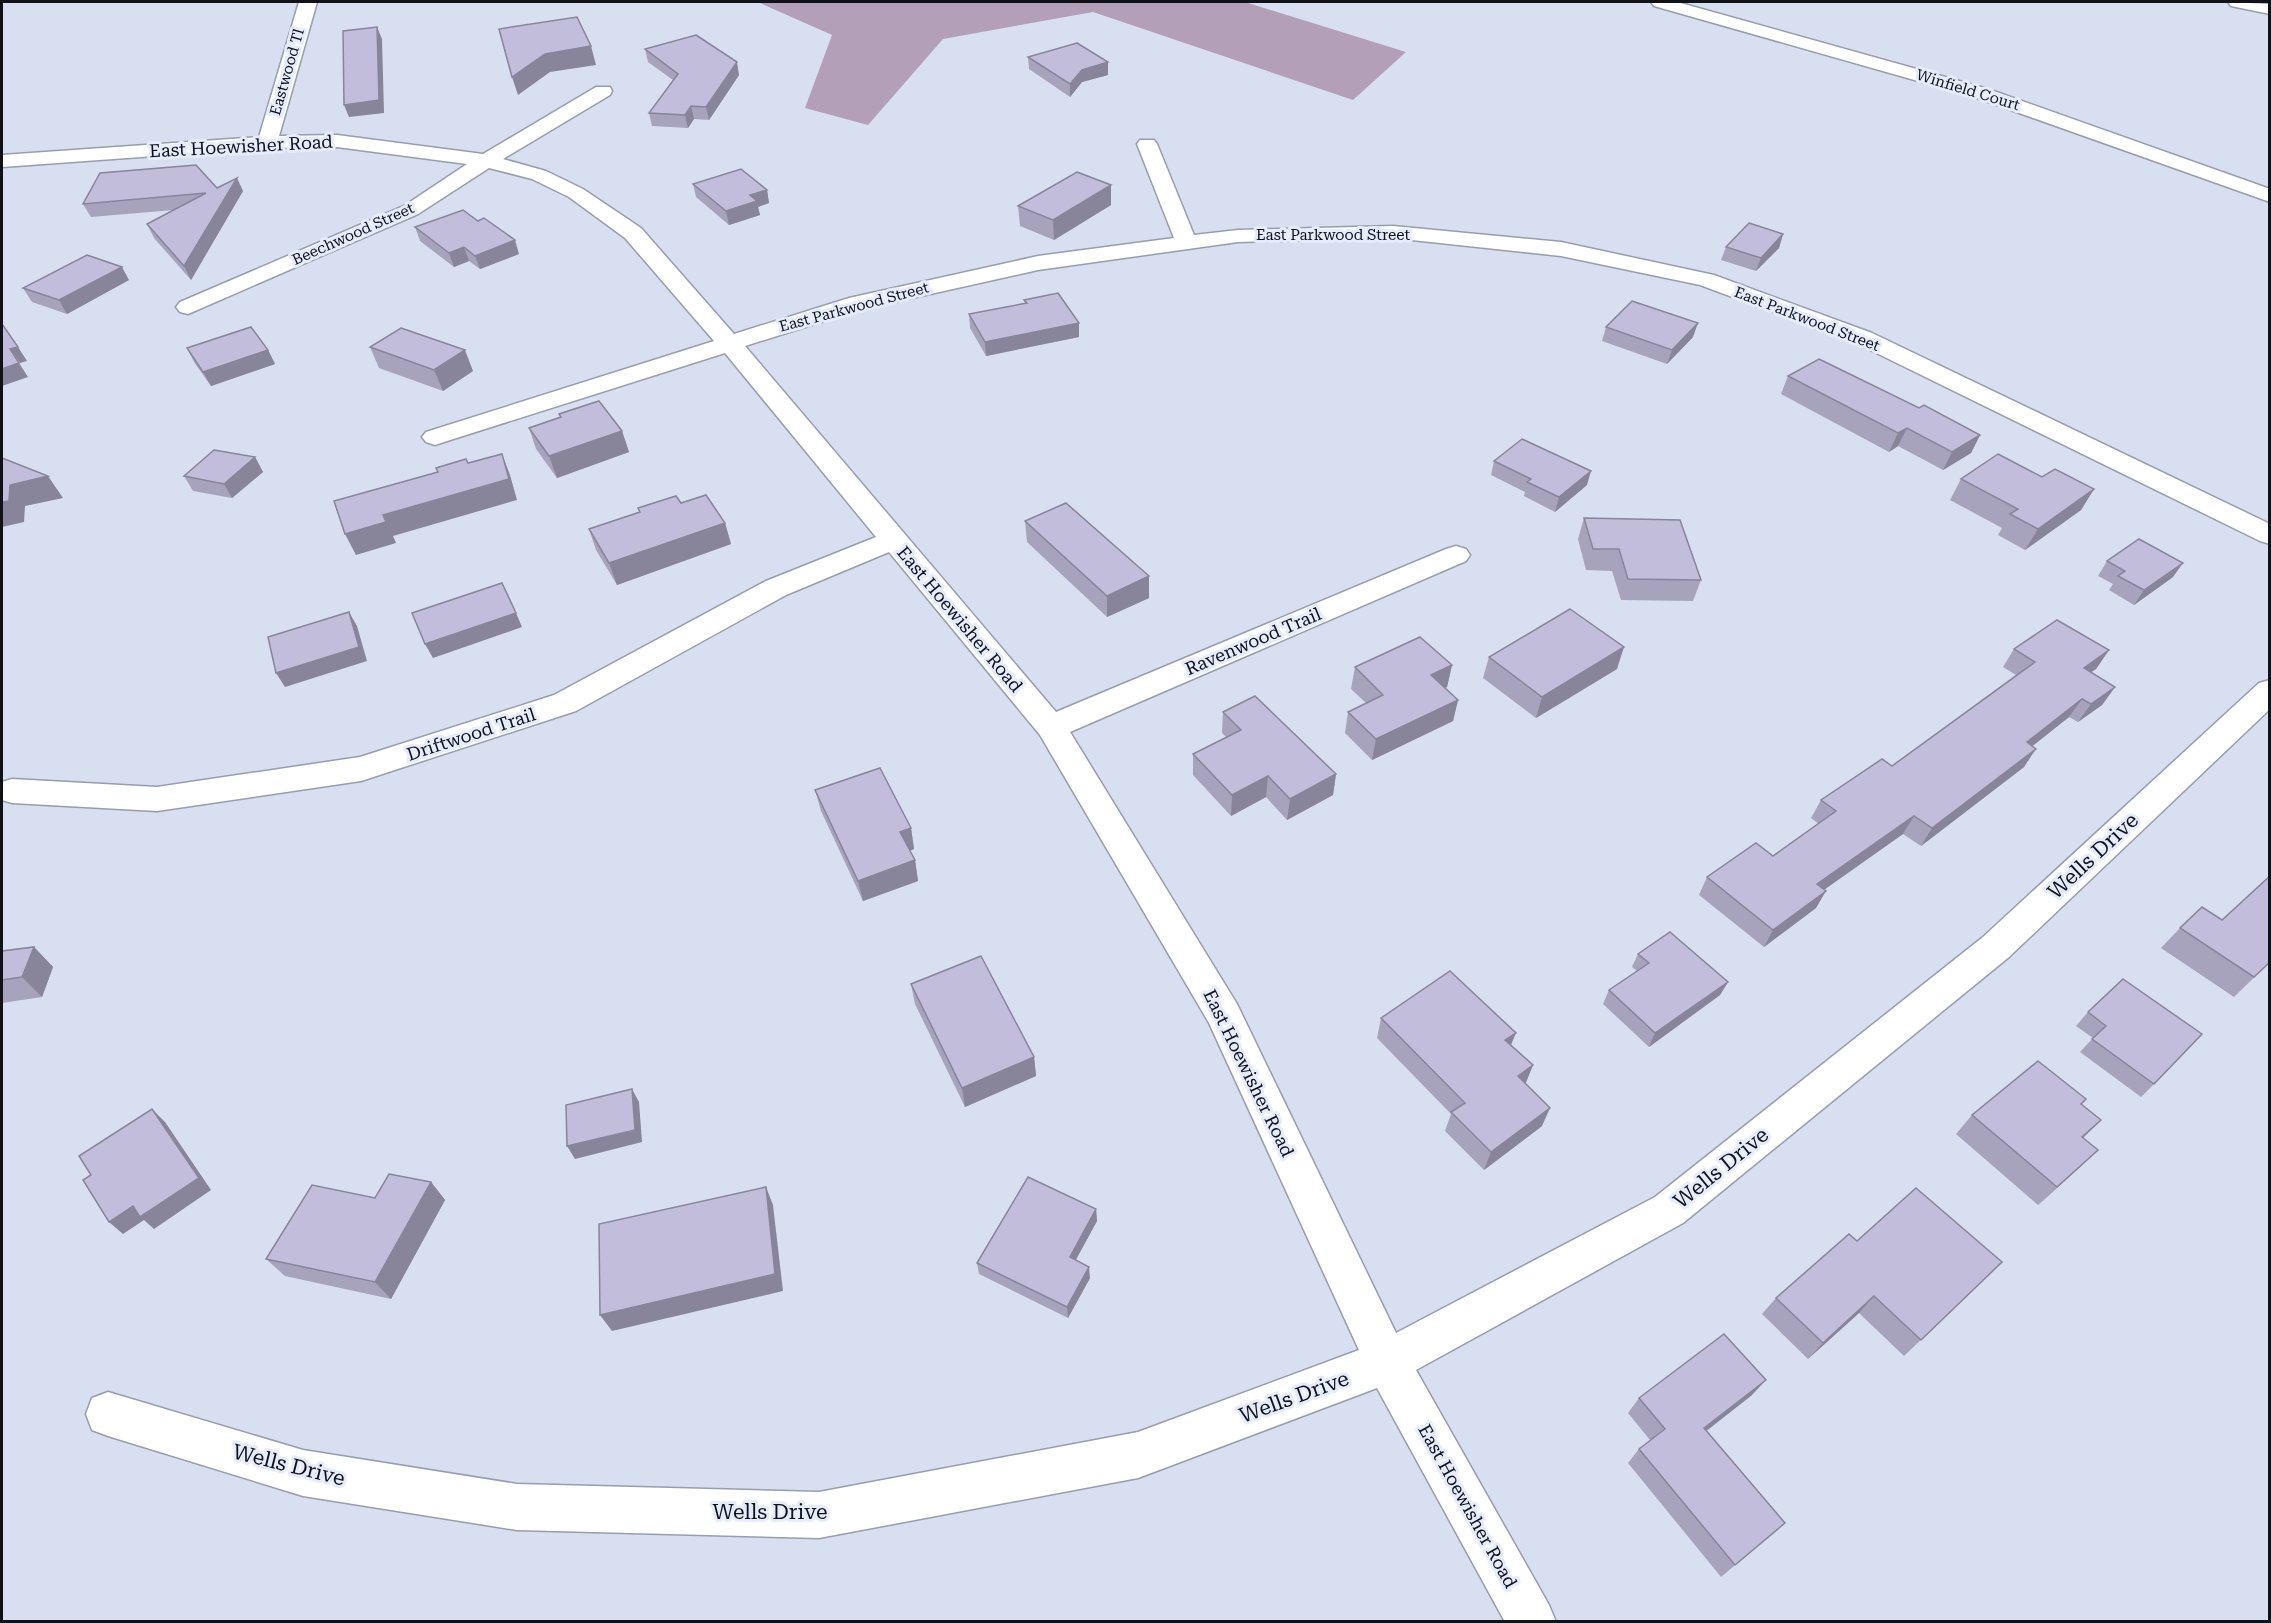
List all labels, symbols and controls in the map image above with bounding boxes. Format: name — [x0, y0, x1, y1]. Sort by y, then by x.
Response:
street label: Eastwood Tl — [266, 26, 308, 117]
street label: Winfield Court — [1914, 66, 2022, 114]
street label: East Hoewisher Road — [149, 131, 334, 161]
street label: Beechwood Street — [289, 199, 417, 269]
street label: East Parkwood Street — [1256, 226, 1410, 244]
street label: East Parkwood Street — [777, 278, 931, 336]
street label: East Parkwood Street — [1732, 283, 1883, 355]
street label: East Hoewisher Road — [893, 542, 1027, 696]
street label: Ravenwood Trail — [1182, 603, 1325, 679]
street label: Driftwood Trail — [404, 703, 538, 765]
street label: Wells Drive — [2043, 808, 2143, 904]
street label: East Hoewisher Road — [1199, 986, 1299, 1161]
street label: Wells Drive — [1669, 1123, 1773, 1213]
street label: Wells Drive — [1236, 1366, 1352, 1428]
street label: East Hoewisher Road — [1414, 1421, 1522, 1592]
street label: Wells Drive — [230, 1439, 348, 1491]
street label: Wells Drive — [713, 1500, 827, 1524]

